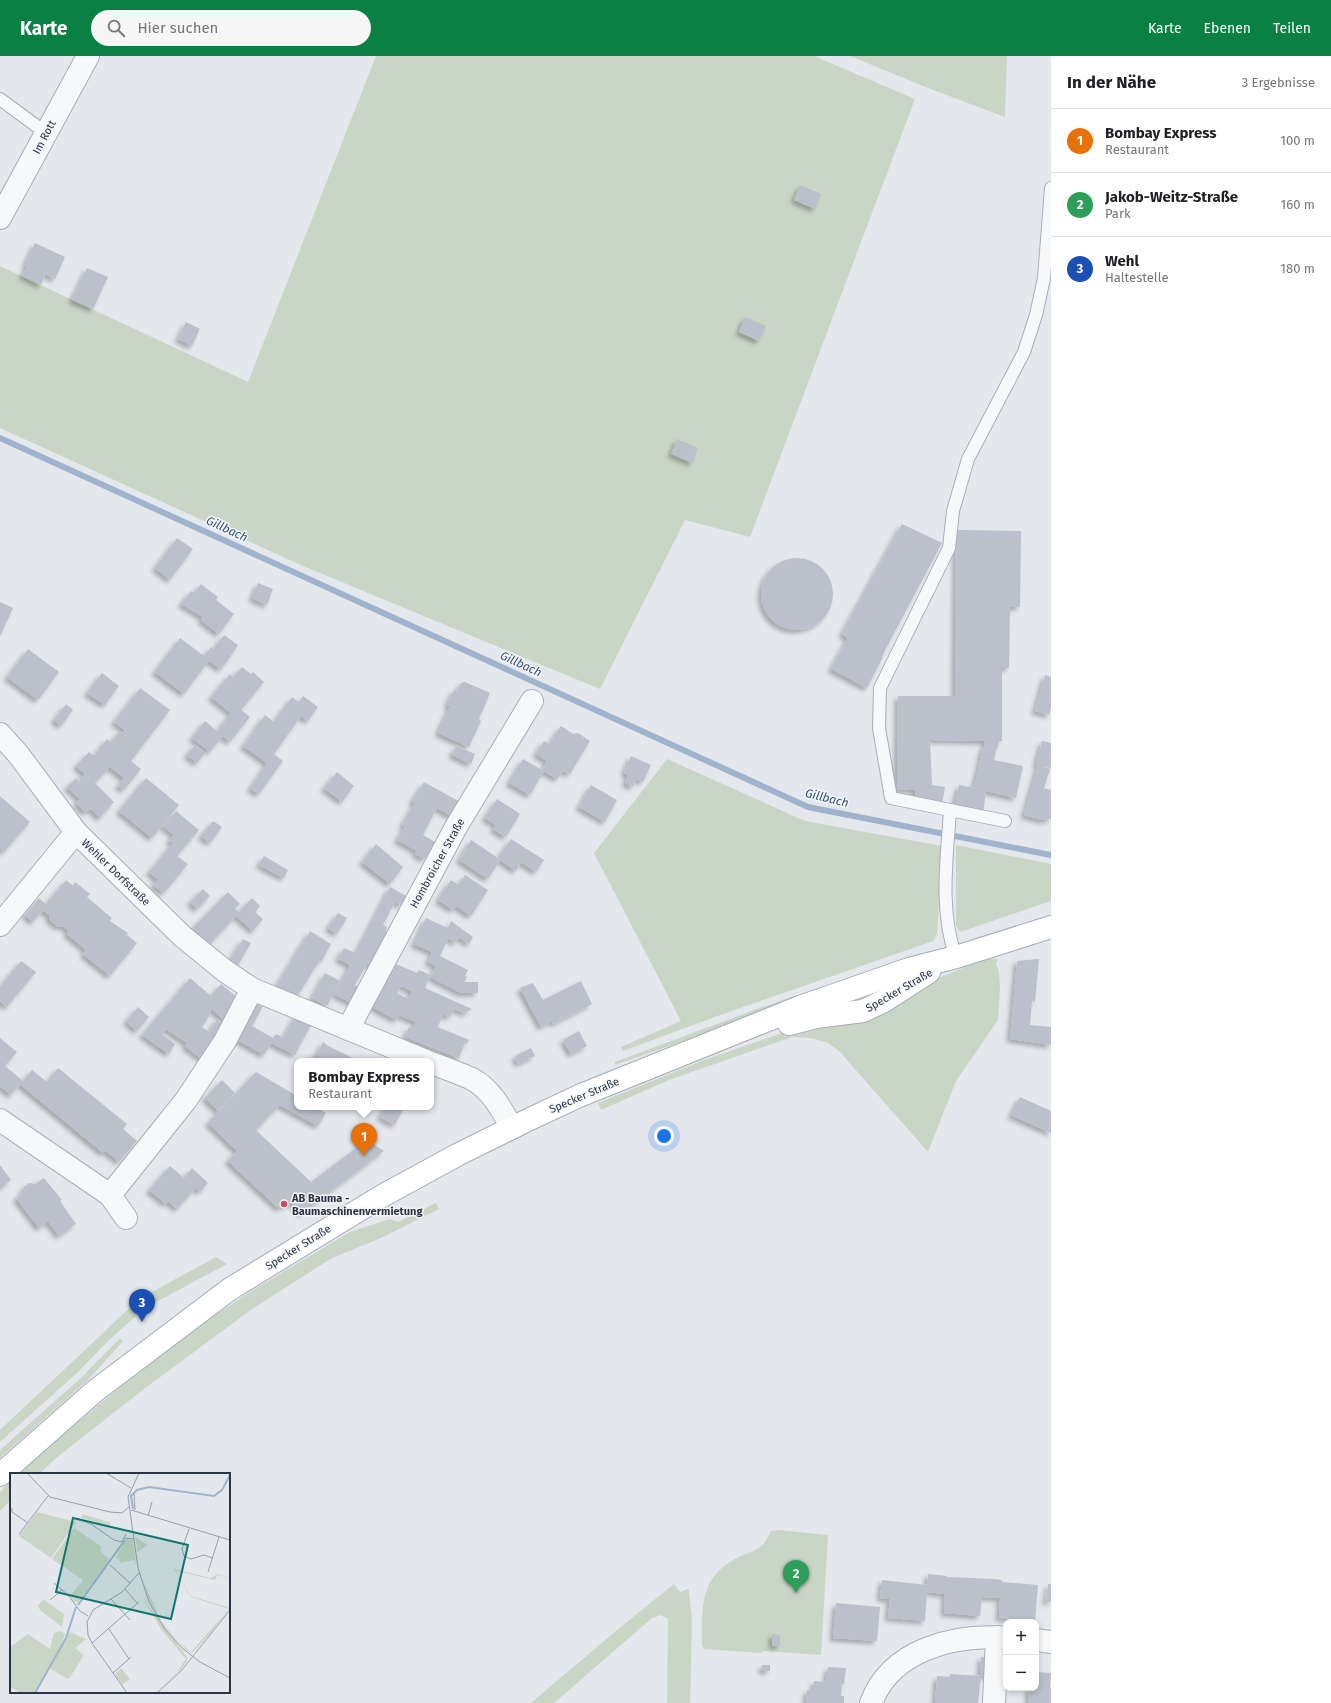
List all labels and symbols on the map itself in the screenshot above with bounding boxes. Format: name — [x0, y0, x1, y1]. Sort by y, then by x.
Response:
street label: Im Rott — [30, 118, 59, 156]
water label: Gillbach — [204, 513, 250, 545]
water label: Gillbach — [498, 648, 544, 680]
water label: Gillbach — [804, 786, 850, 810]
street label: Hombroicher Straße — [407, 816, 467, 910]
street label: Wehler Dorfstraße — [79, 836, 153, 909]
street label: Specker Straße — [864, 966, 935, 1015]
street label: Specker Straße — [547, 1075, 621, 1116]
pin: 1 — [351, 1123, 377, 1156]
your location — [654, 1126, 674, 1146]
place label: AB Bauma - Baumaschinenvermietung — [291, 1192, 423, 1218]
marker: AB Bauma - Baumaschinenvermietung — [279, 1199, 289, 1209]
street label: Specker Straße — [263, 1222, 333, 1273]
pin: 3 — [129, 1289, 155, 1322]
inset map — [10, 1473, 230, 1693]
pin: 2 — [783, 1560, 809, 1593]

